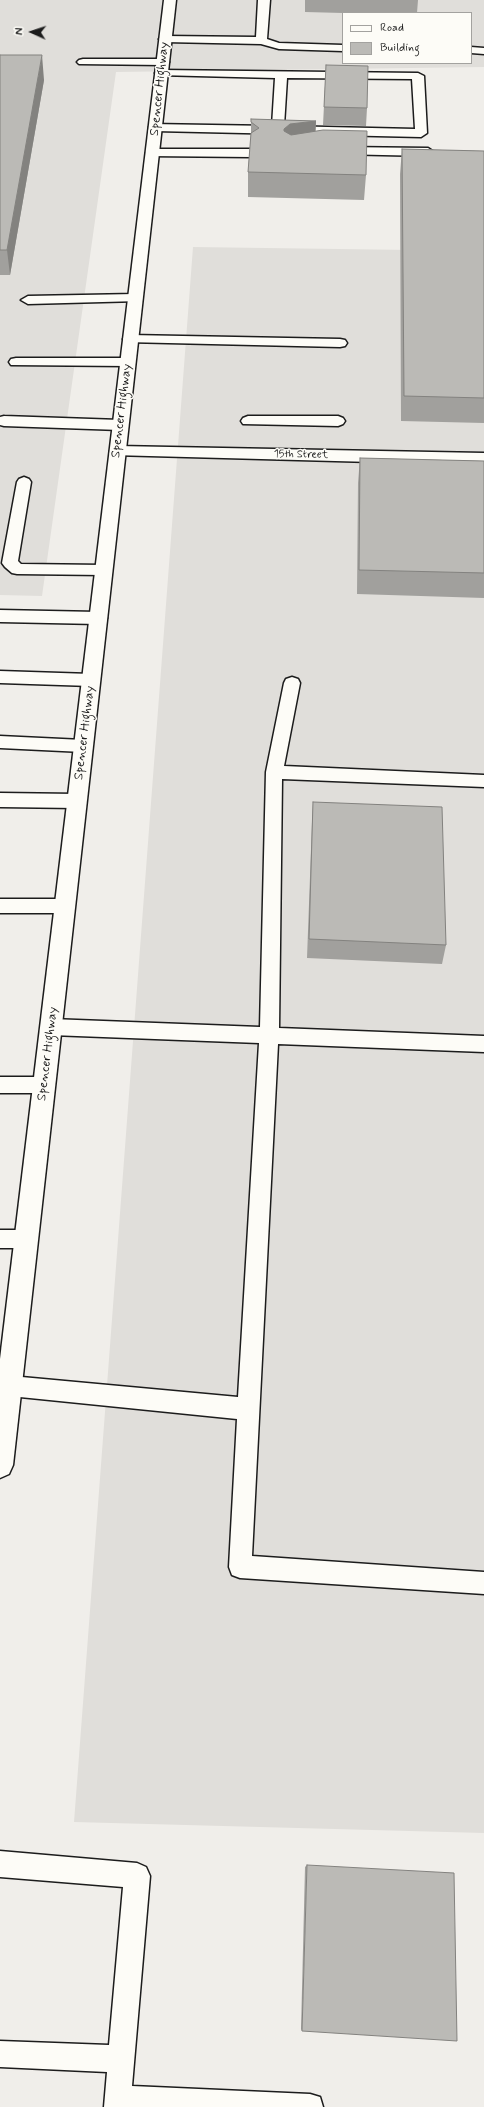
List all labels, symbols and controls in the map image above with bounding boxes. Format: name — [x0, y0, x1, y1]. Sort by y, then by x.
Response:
north arrow — [12, 12, 52, 52]
legend — [342, 12, 472, 64]
text: Road — [380, 20, 404, 36]
text: N — [13, 27, 27, 35]
text: Building — [380, 40, 420, 56]
street label: Spencer Highway — [147, 41, 173, 137]
street label: Spencer Highway — [108, 363, 136, 459]
street label: 15th Street — [274, 448, 328, 462]
street label: Spencer Highway — [71, 685, 99, 781]
street label: Spencer Highway — [34, 1006, 62, 1102]

